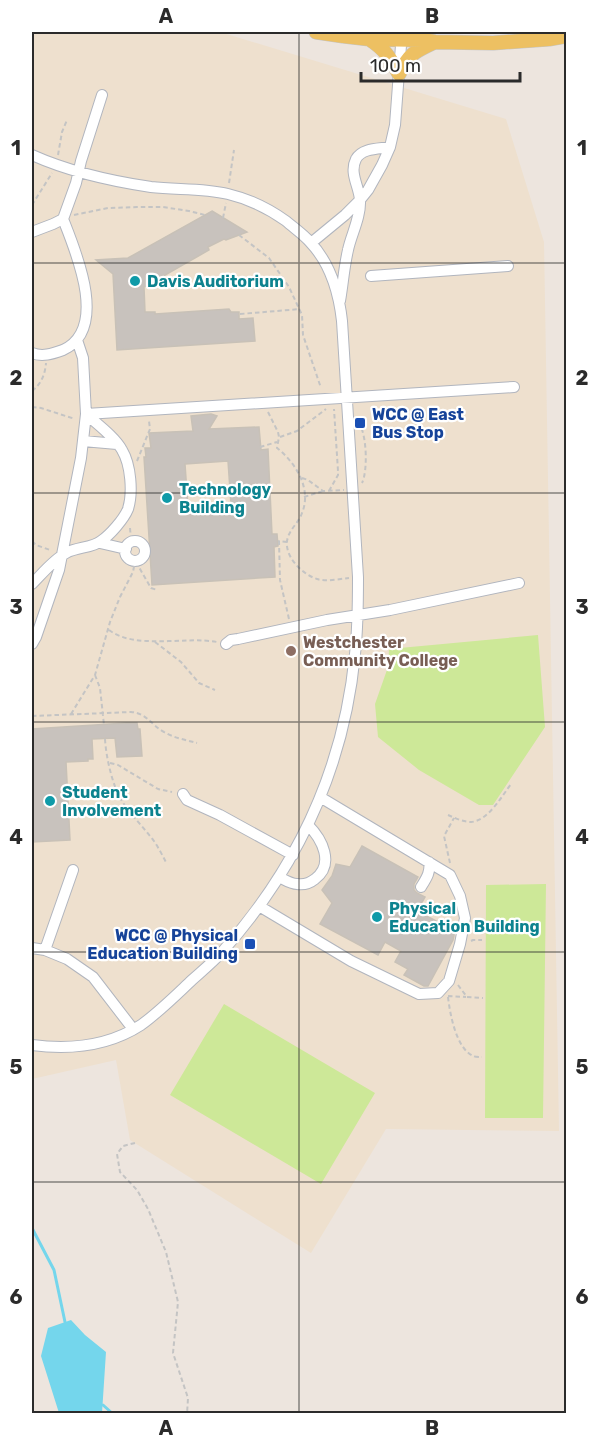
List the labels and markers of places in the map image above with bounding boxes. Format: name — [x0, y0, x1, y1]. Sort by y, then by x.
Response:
place label: Davis Auditorium — [147, 272, 284, 291]
marker: Davis Auditorium — [128, 274, 142, 288]
place label: WCC @ East Bus Stop — [372, 405, 464, 442]
marker: WCC @ East Bus Stop — [353, 416, 367, 430]
place label: Technology Building — [179, 480, 272, 517]
marker: Technology Building — [160, 491, 174, 505]
place label: Westchester Community College — [303, 633, 458, 670]
marker: Westchester Community College — [284, 644, 298, 658]
place label: Student Involvement — [62, 783, 162, 820]
marker: Student Involvement — [43, 794, 57, 808]
place label: Physical Education Building — [389, 899, 540, 936]
marker: Physical Education Building — [370, 910, 384, 924]
place label: WCC @ Physical Education Building — [87, 926, 238, 963]
marker: WCC @ Physical Education Building — [243, 937, 257, 951]

